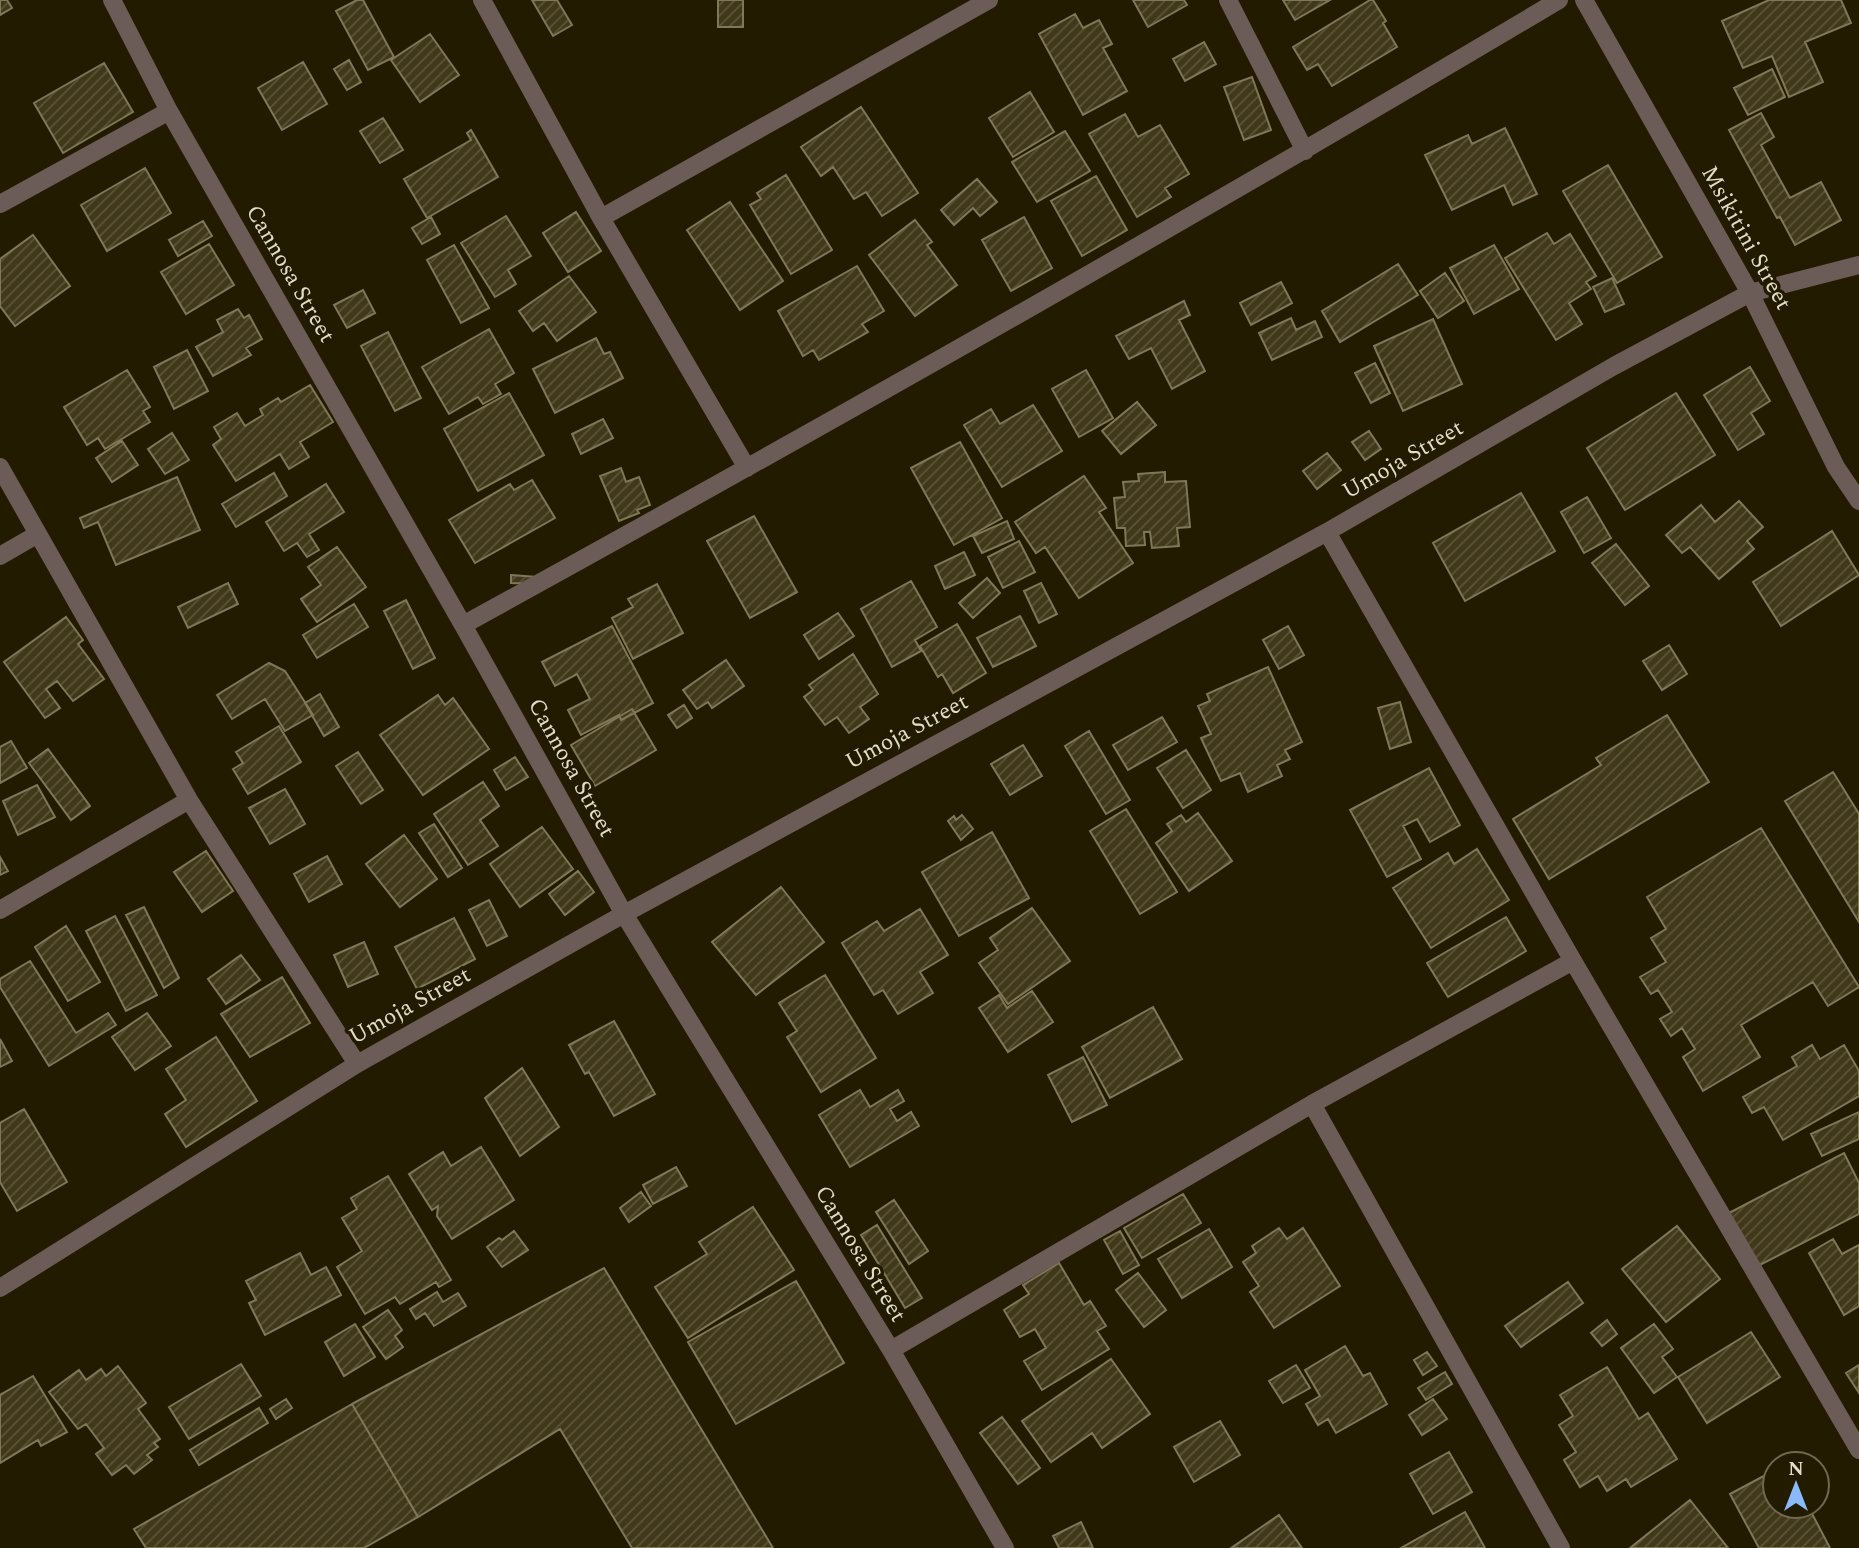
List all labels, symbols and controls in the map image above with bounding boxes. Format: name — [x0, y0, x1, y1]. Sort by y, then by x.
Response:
street label: Msikitini Street — [1692, 159, 1800, 317]
street label: Cannosa Street — [236, 198, 344, 350]
street label: Umoja Street — [1336, 411, 1470, 509]
street label: Umoja Street — [839, 685, 975, 779]
street label: Cannosa Street — [518, 692, 624, 844]
street label: Umoja Street — [343, 958, 477, 1054]
street label: Cannosa Street — [805, 1179, 915, 1329]
north arrow — [1761, 1450, 1831, 1520]
text: N — [1788, 1455, 1804, 1484]

